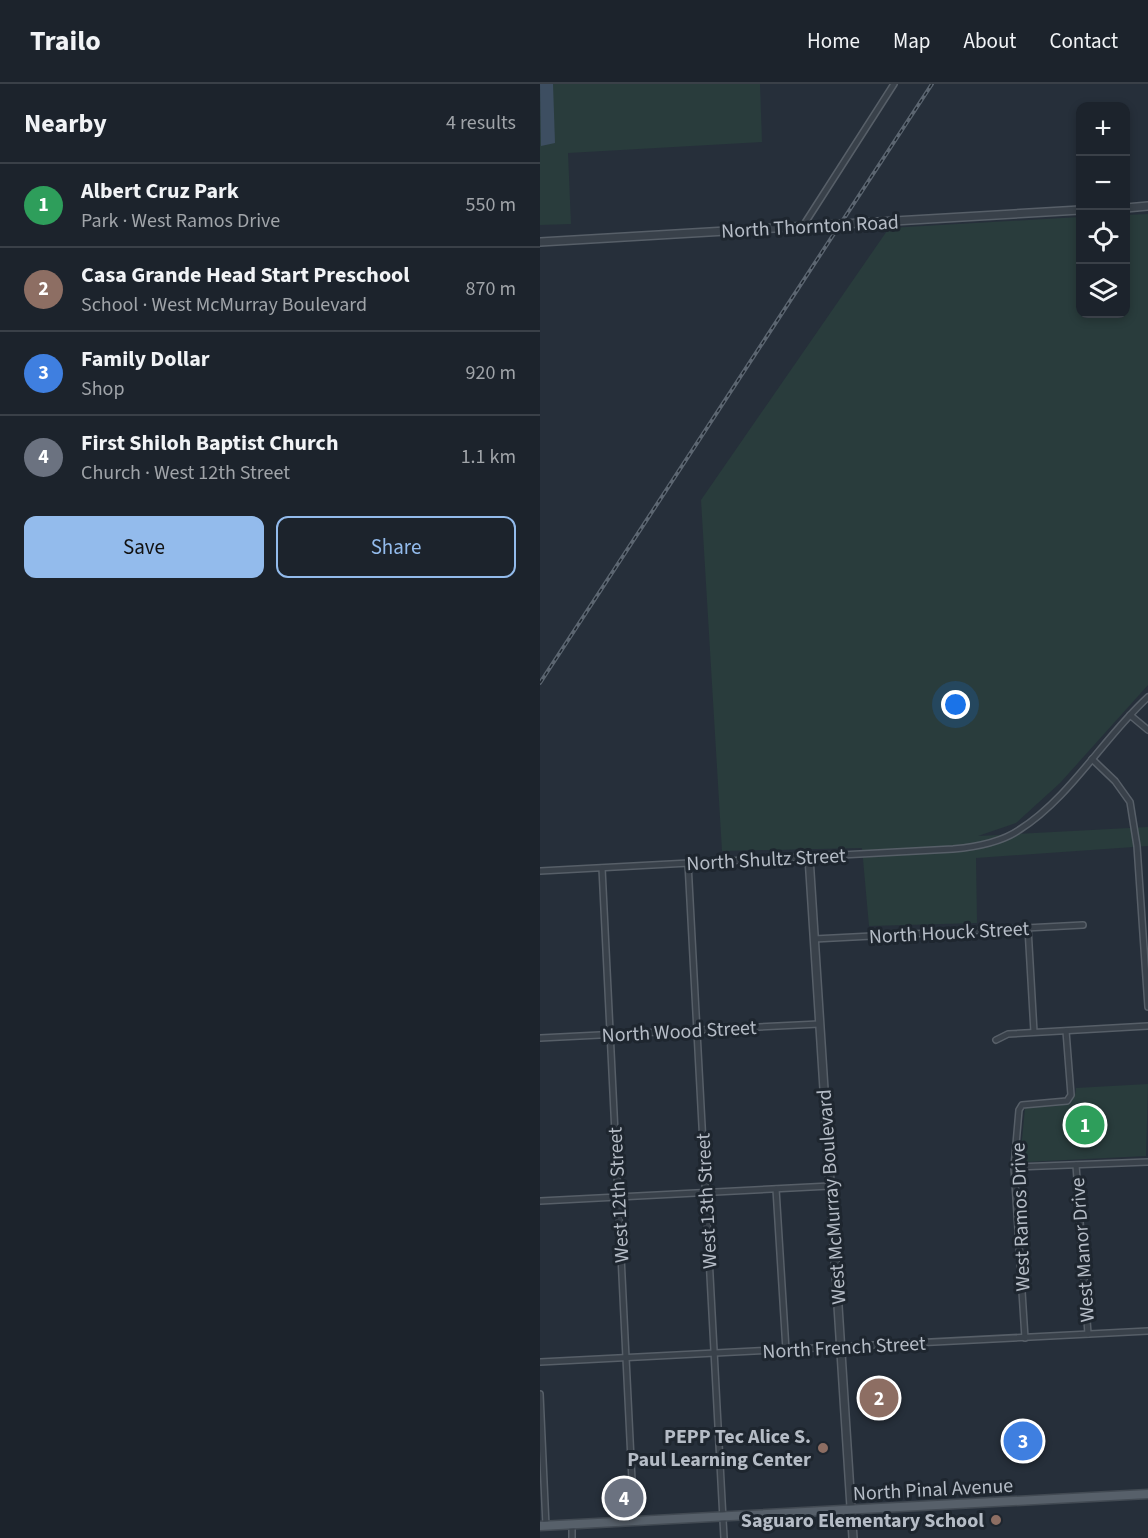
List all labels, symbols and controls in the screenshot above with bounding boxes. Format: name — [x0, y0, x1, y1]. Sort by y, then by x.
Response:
text: Trailo — [30, 21, 101, 61]
text: Home — [807, 26, 860, 56]
text: Map — [893, 26, 931, 56]
text: About — [964, 26, 1016, 56]
text: Contact — [1049, 26, 1118, 56]
map controls — [1076, 102, 1130, 318]
button: + — [1076, 102, 1130, 156]
text: Nearby — [24, 105, 107, 142]
text: 4 results — [446, 109, 516, 137]
button: − — [1076, 156, 1130, 210]
text: Albert Cruz Park — [81, 175, 239, 207]
text: 1 — [38, 191, 49, 219]
text: 550 m — [466, 191, 516, 219]
text: Park · West Ramos Drive — [81, 207, 280, 235]
street label: North Thornton Road — [721, 208, 900, 246]
button: locate — [1076, 210, 1130, 264]
text: Casa Grande Head Start Preschool — [81, 259, 410, 291]
button: layers — [1076, 264, 1130, 318]
text: 2 — [38, 275, 49, 303]
text: 870 m — [466, 275, 516, 303]
text: School · West McMurray Boulevard — [81, 291, 367, 319]
text: Family Dollar — [81, 343, 209, 375]
text: 3 — [38, 359, 49, 387]
text: 920 m — [466, 359, 516, 387]
text: Shop — [81, 375, 125, 403]
text: First Shiloh Baptist Church — [81, 427, 338, 459]
text: 4 — [38, 443, 49, 471]
text: 1.1 km — [461, 443, 516, 471]
text: Church · West 12th Street — [81, 459, 290, 487]
button: Save — [24, 516, 264, 578]
button: Share — [276, 516, 516, 578]
your location — [941, 690, 970, 719]
street label: North Shultz Street — [686, 842, 847, 878]
street label: North Houck Street — [868, 915, 1030, 951]
street label: North Wood Street — [601, 1014, 757, 1050]
street label: West McMurray Boulevard — [811, 1088, 853, 1306]
pin: 1 — [1066, 1102, 1104, 1148]
street label: West 12th Street — [601, 1126, 637, 1264]
street label: West 13th Street — [689, 1132, 725, 1270]
street label: West Ramos Drive — [1004, 1142, 1038, 1292]
street label: West Manor Drive — [1064, 1177, 1102, 1323]
street label: North French Street — [762, 1330, 927, 1366]
pin: 2 — [860, 1376, 898, 1420]
pin: 3 — [1004, 1418, 1042, 1464]
place label: PEPP Tec Alice S. Paul Learning Center — [627, 1423, 811, 1474]
marker: PEPP Tec Alice S. Paul Learning Center — [816, 1441, 830, 1455]
street label: North Pinal Avenue — [852, 1472, 1014, 1508]
pin: 4 — [604, 1476, 644, 1520]
place label: Saguaro Elementary School — [741, 1507, 984, 1535]
marker: Saguaro Elementary School — [989, 1513, 1003, 1527]

